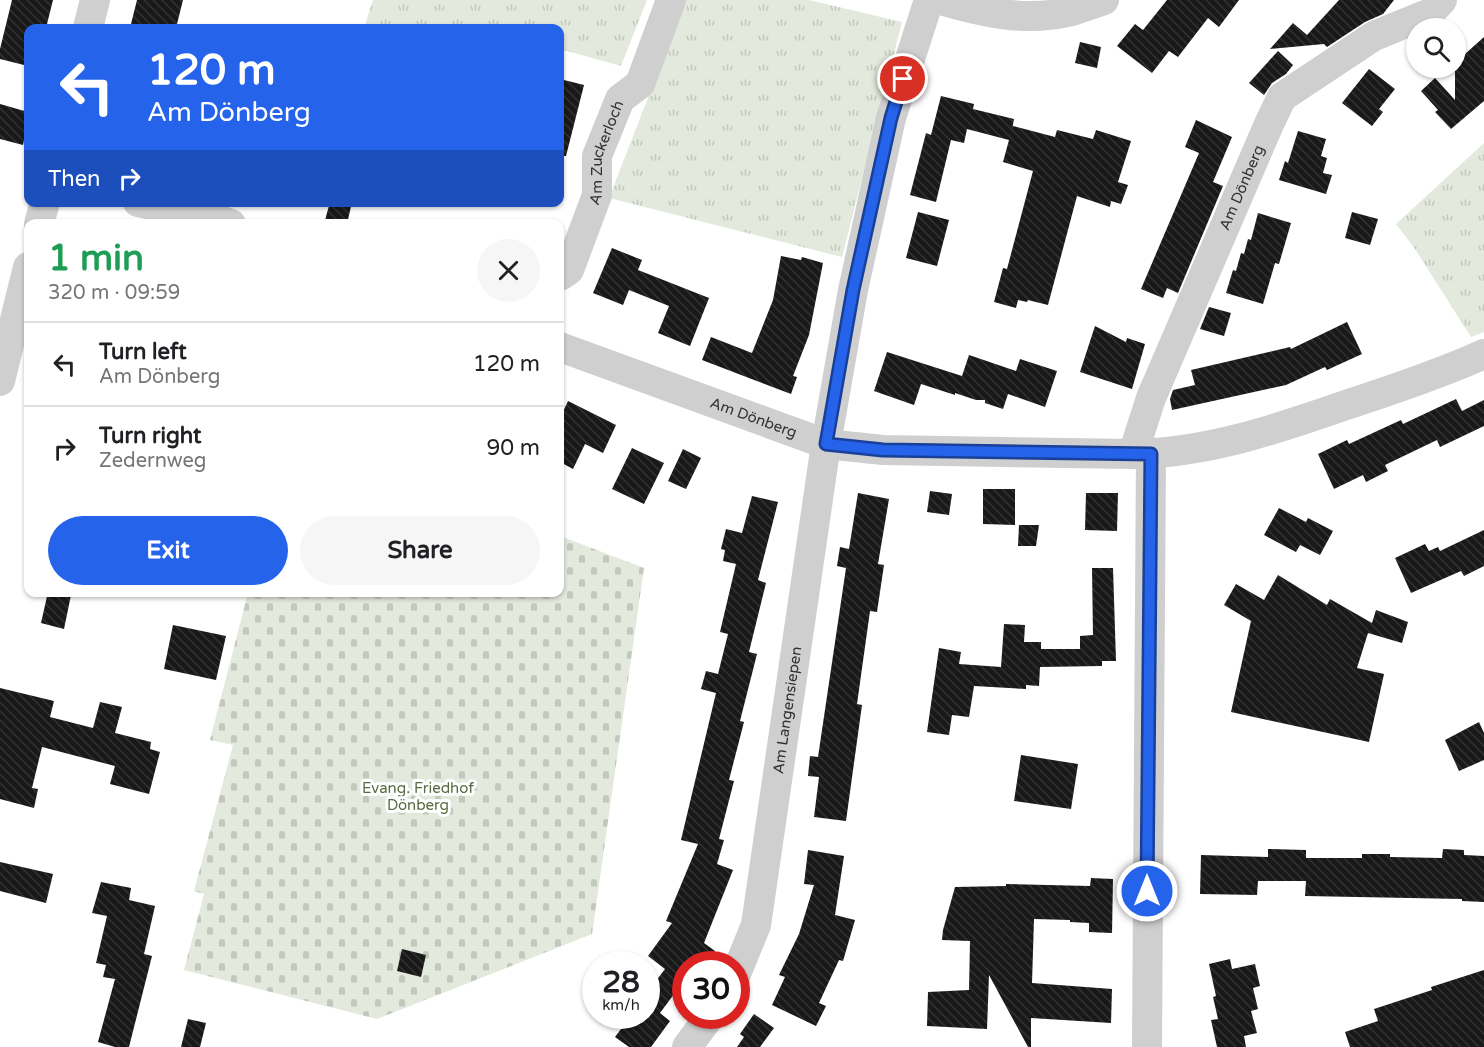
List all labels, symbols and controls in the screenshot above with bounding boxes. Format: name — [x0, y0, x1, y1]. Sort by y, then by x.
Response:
map controls — [1406, 18, 1466, 78]
button: search — [1406, 18, 1466, 78]
text: 120 m — [147, 45, 276, 96]
icon: left — [48, 48, 126, 126]
pin — [877, 53, 928, 104]
icon: arrive — [886, 62, 919, 95]
text: Am Dönberg — [147, 96, 311, 129]
street label: Am Zuckerloch — [585, 98, 627, 207]
street label: Am Dönberg — [1215, 142, 1268, 233]
icon: right — [113, 162, 146, 195]
text: Then — [48, 166, 101, 192]
text: 1 min — [48, 237, 144, 280]
button: close — [477, 239, 540, 302]
text: 320 m · 09:59 — [48, 281, 180, 305]
text: Turn left — [99, 339, 187, 365]
icon: left — [48, 348, 81, 381]
text: 120 m — [473, 351, 540, 377]
text: Am Dönberg — [99, 365, 220, 389]
street label: Am Dönberg — [708, 394, 799, 442]
text: Turn right — [99, 423, 201, 449]
icon: right — [48, 432, 81, 465]
text: 90 m — [486, 435, 540, 461]
text: Zedernweg — [99, 449, 206, 473]
button: Exit — [48, 516, 288, 585]
button: Share — [300, 516, 540, 585]
street label: Am Langensiepen — [769, 645, 805, 775]
park label: Evang. Friedhof Dönberg — [362, 779, 474, 814]
position arrow — [1115, 859, 1179, 923]
speed limit sign: 30 — [672, 951, 750, 1029]
text: 28 — [602, 964, 640, 1001]
text: km/h — [602, 996, 640, 1014]

